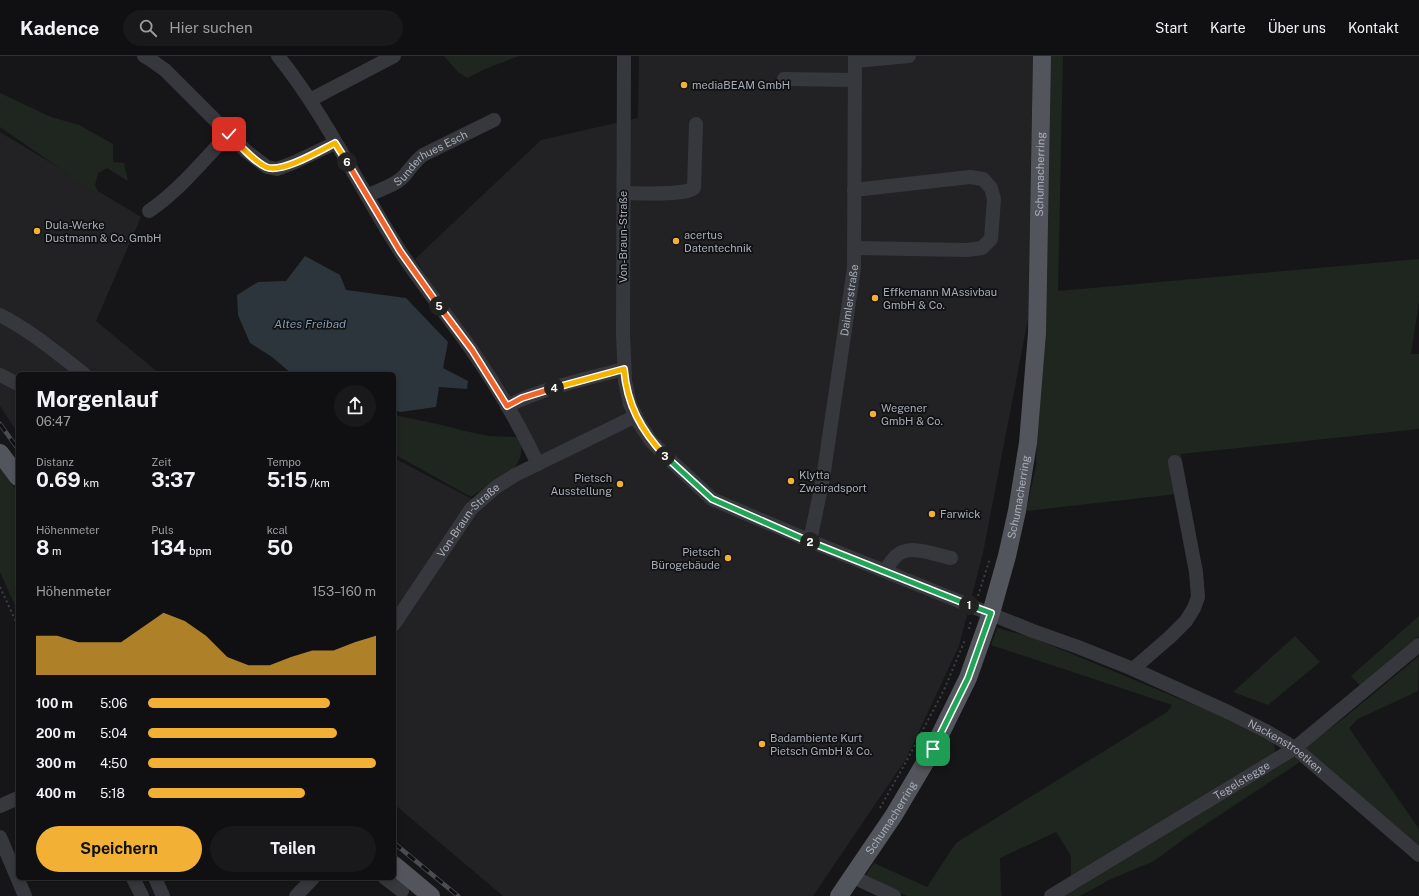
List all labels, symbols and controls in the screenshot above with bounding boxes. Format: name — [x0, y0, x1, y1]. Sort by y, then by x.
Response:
search box — [123, 10, 403, 46]
text: Kadence — [20, 17, 99, 39]
icon: search — [137, 17, 159, 39]
text: Hier suchen — [169, 19, 253, 36]
text: Start — [1155, 20, 1188, 36]
text: Karte — [1210, 20, 1246, 36]
text: Über uns — [1268, 20, 1326, 36]
text: Kontakt — [1348, 20, 1399, 36]
place label: mediaBEAM GmbH — [692, 79, 790, 91]
marker: mediaBEAM GmbH — [679, 80, 689, 90]
pin — [212, 117, 246, 151]
icon: check — [218, 123, 240, 145]
street label: Sunderhues Esch — [391, 128, 469, 188]
street label: Schumacherring — [1033, 132, 1047, 217]
pin: 6 — [337, 152, 357, 172]
text: 6 — [343, 156, 351, 168]
street label: Von-Braun-Straße — [617, 191, 629, 283]
place label: Dula-Werke Dustmann & Co. GmbH — [45, 219, 162, 244]
marker: Dula-Werke Dustmann & Co. GmbH — [32, 226, 42, 236]
place label: acertus Datentechnik — [684, 229, 752, 254]
marker: acertus Datentechnik — [671, 236, 681, 246]
street label: Daimlerstraße — [838, 264, 860, 337]
place label: Effkemann MAssivbau GmbH & Co. — [883, 286, 997, 311]
marker: Effkemann MAssivbau GmbH & Co. — [870, 293, 880, 303]
pin: 5 — [429, 296, 449, 316]
text: 5 — [435, 300, 443, 312]
water label: Altes Freibad — [274, 317, 346, 331]
pin: 4 — [544, 378, 564, 398]
text: 4 — [550, 382, 558, 394]
button: share — [334, 385, 376, 427]
text: Morgenlauf — [36, 386, 158, 412]
place label: Wegener GmbH & Co. — [881, 402, 943, 427]
marker: Wegener GmbH & Co. — [868, 409, 878, 419]
text: 06:47 — [36, 414, 71, 429]
pin: 3 — [655, 446, 675, 466]
text: 3 — [661, 450, 669, 462]
street label: Schumacherring — [1005, 454, 1032, 540]
text: Distanz — [36, 456, 74, 468]
text: Zeit — [151, 456, 171, 468]
text: Tempo — [267, 456, 301, 468]
text: 0.69 — [36, 468, 81, 492]
text: 3:37 — [151, 468, 196, 492]
text: 5:15 — [267, 468, 308, 492]
place label: Klytta Zweiradsport — [799, 469, 867, 494]
place label: Pietsch Ausstellung — [551, 472, 612, 497]
marker: Klytta Zweiradsport — [786, 476, 796, 486]
text: km — [81, 477, 99, 489]
text: /km — [308, 477, 330, 489]
marker: Pietsch Ausstellung — [615, 479, 625, 489]
street label: Von-Braun-Straße — [435, 481, 502, 559]
place label: Farwick — [940, 508, 980, 520]
marker: Farwick — [927, 509, 937, 519]
text: Höhenmeter — [36, 524, 100, 536]
text: Puls — [151, 524, 174, 536]
text: kcal — [267, 524, 288, 536]
pin: 2 — [800, 532, 820, 552]
text: 8 — [36, 536, 49, 560]
text: 134 — [151, 536, 186, 560]
text: 50 — [267, 536, 293, 560]
text: 2 — [807, 536, 814, 548]
text: m — [49, 545, 62, 557]
text: bpm — [186, 545, 212, 557]
place label: Pietsch Bürogebäude — [651, 546, 720, 571]
marker: Pietsch Bürogebäude — [723, 553, 733, 563]
text: Höhenmeter — [36, 584, 111, 599]
text: 153–160 m — [312, 584, 376, 599]
pin: 1 — [959, 595, 979, 615]
text: 1 — [967, 599, 971, 611]
text: 100 m — [36, 696, 73, 711]
text: 5:06 — [100, 696, 127, 711]
street label: Nackenstroetken — [1246, 717, 1325, 775]
text: 200 m — [36, 726, 76, 741]
text: 5:04 — [100, 726, 127, 741]
place label: Badambiente Kurt Pietsch GmbH & Co. — [770, 732, 872, 757]
pin — [916, 732, 950, 766]
icon: arrive — [922, 738, 944, 760]
marker: Badambiente Kurt Pietsch GmbH & Co. — [757, 739, 767, 749]
text: 300 m — [36, 756, 76, 771]
text: 4:50 — [100, 756, 127, 771]
street label: Tegelstegge — [1211, 759, 1272, 802]
street label: Schumacherring — [863, 779, 919, 857]
text: 400 m — [36, 786, 76, 801]
text: 5:18 — [100, 786, 125, 801]
button: Speichern — [36, 826, 202, 872]
button: Teilen — [210, 826, 376, 872]

